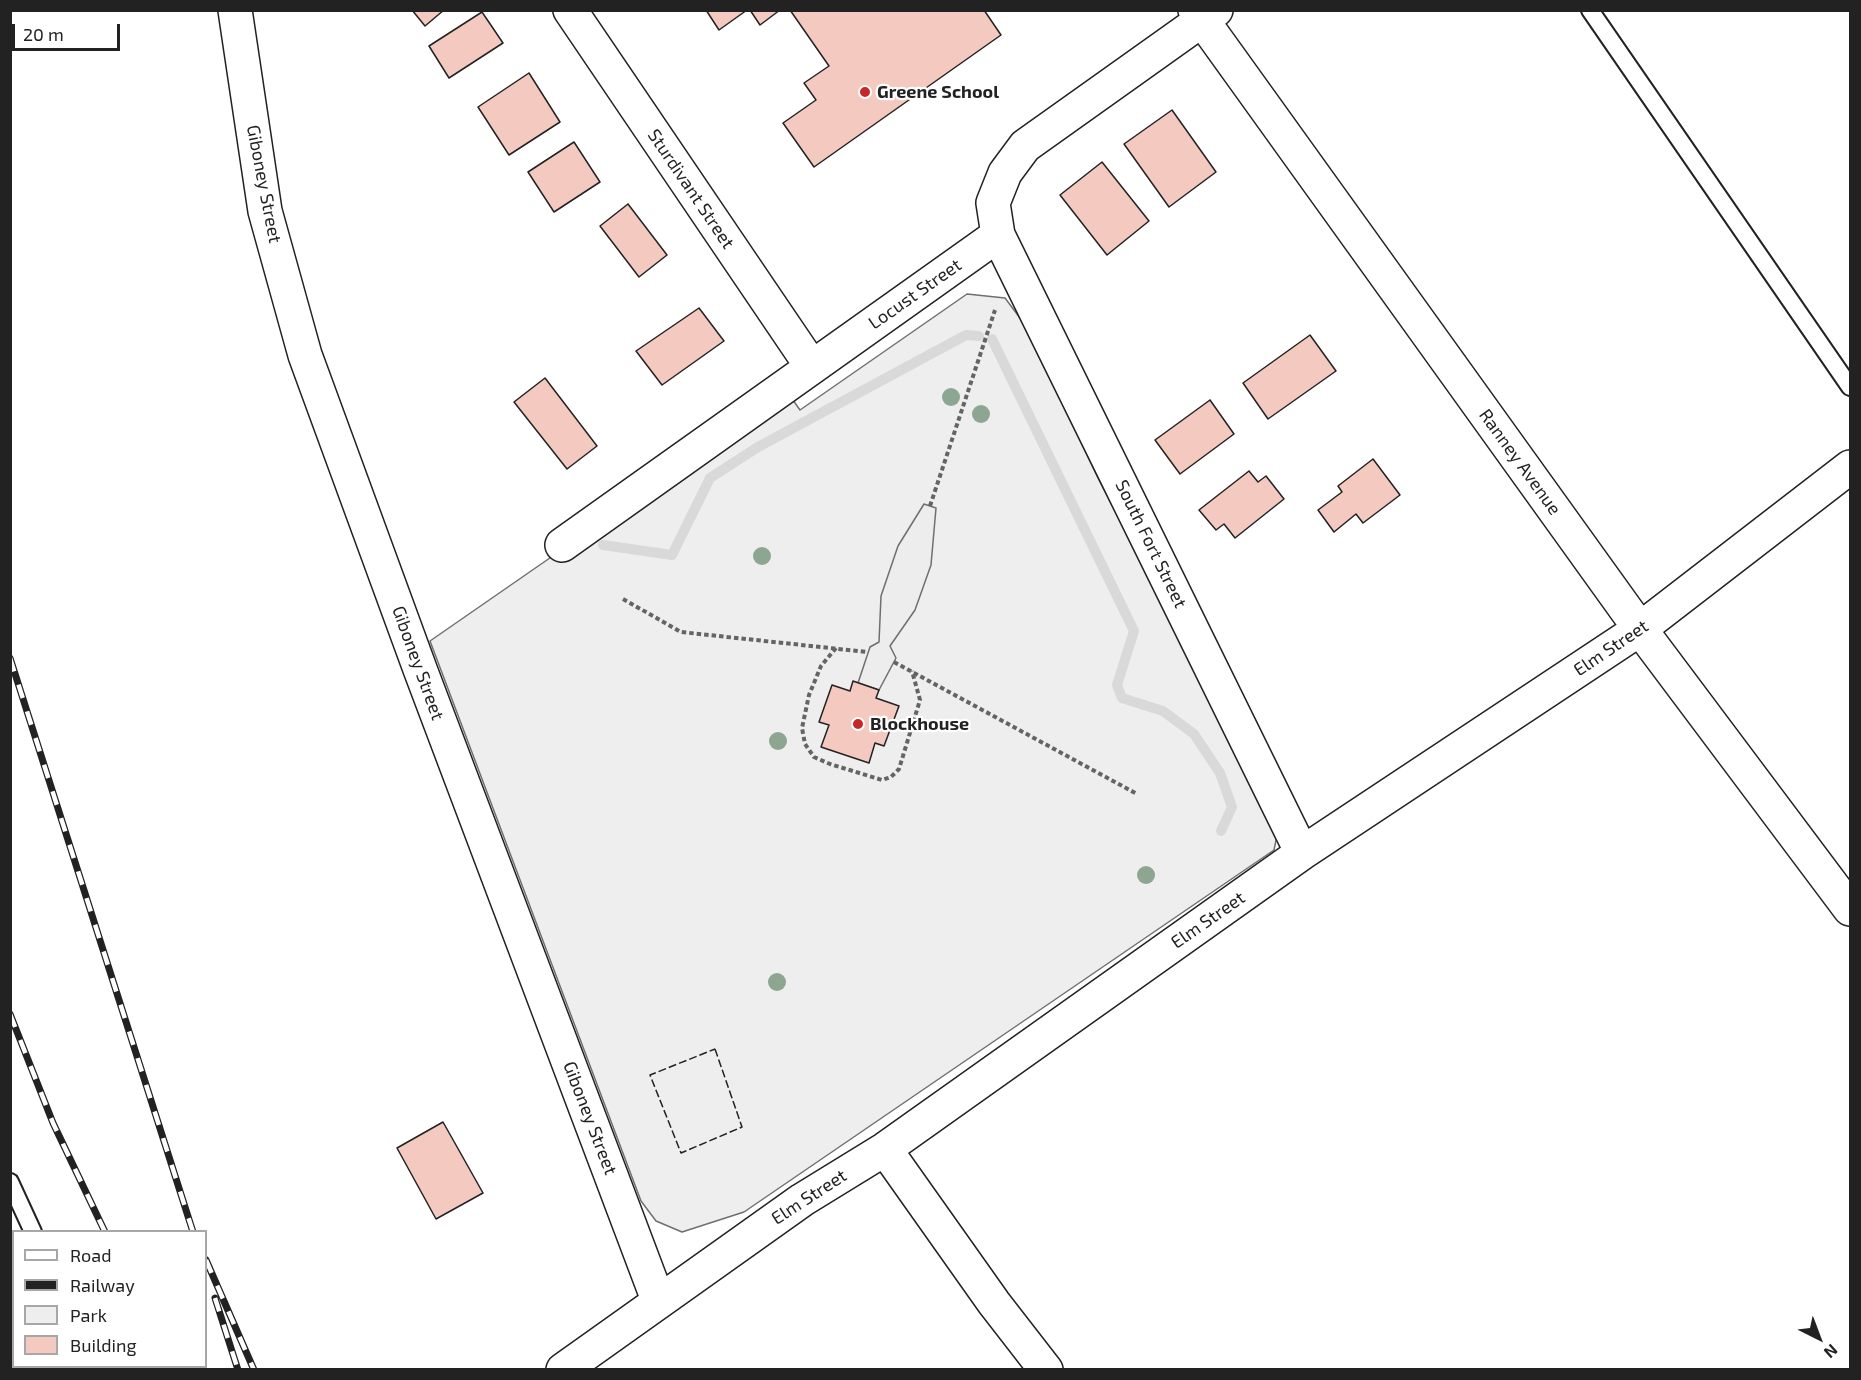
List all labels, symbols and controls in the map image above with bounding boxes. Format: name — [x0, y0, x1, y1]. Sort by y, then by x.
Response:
scale bar — [15, 12, 123, 50]
text: 20 m — [23, 23, 64, 45]
place label: Greene School — [877, 81, 999, 103]
marker: Greene School — [858, 85, 872, 99]
street label: Giboney Street — [242, 123, 286, 245]
street label: Sturdivant Street — [643, 125, 739, 253]
street label: Locust Street — [864, 254, 966, 334]
street label: Ranney Avenue — [1474, 405, 1566, 519]
street label: South Fort Street — [1111, 477, 1191, 611]
street label: Giboney Street — [387, 603, 449, 723]
street label: Elm Street — [1570, 615, 1652, 681]
place label: Blockhouse — [870, 713, 969, 735]
marker: Blockhouse — [851, 717, 865, 731]
street label: Elm Street — [1167, 887, 1249, 953]
street label: Giboney Street — [558, 1058, 622, 1178]
street label: Elm Street — [767, 1165, 851, 1229]
legend — [12, 1230, 207, 1368]
text: Road — [70, 1244, 111, 1266]
text: Railway — [70, 1274, 135, 1296]
text: Park — [70, 1304, 107, 1326]
north arrow — [1789, 1308, 1849, 1368]
text: Building — [70, 1334, 137, 1356]
text: N — [1821, 1341, 1842, 1363]

